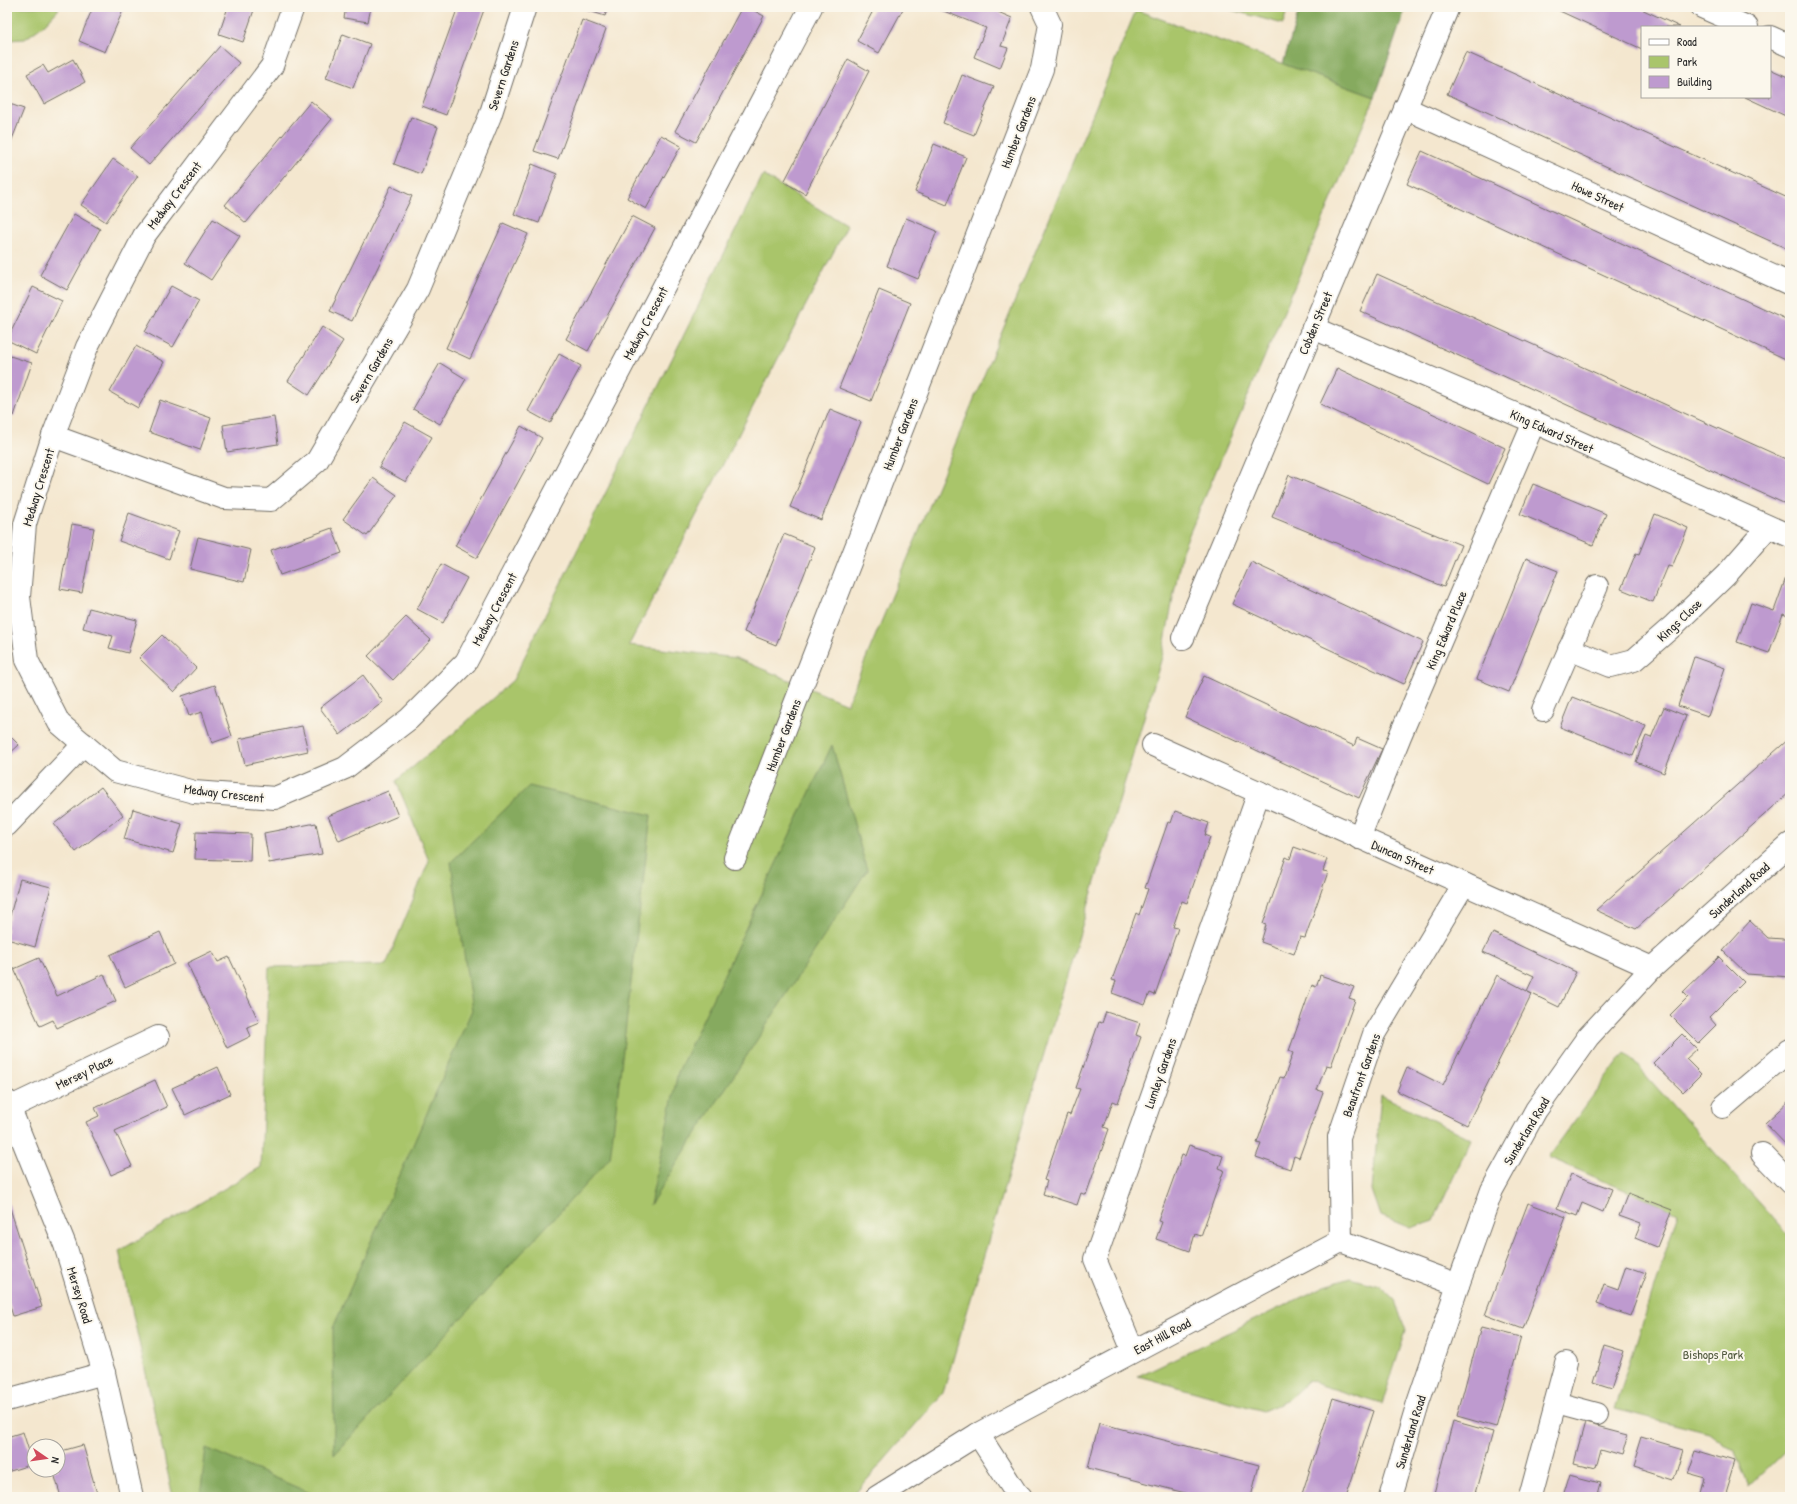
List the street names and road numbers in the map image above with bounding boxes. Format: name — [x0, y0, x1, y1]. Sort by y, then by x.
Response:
street label: Severn Gardens — [483, 38, 523, 112]
street label: Humber Gardens — [996, 93, 1040, 171]
street label: Medway Crescent — [143, 157, 206, 233]
street label: Howe Street — [1569, 176, 1628, 216]
street label: Medway Crescent — [618, 283, 672, 363]
street label: Cobden Street — [1294, 288, 1337, 357]
street label: Severn Gardens — [345, 334, 397, 406]
street label: Humber Gardens — [878, 395, 922, 473]
street label: King Edward Street — [1507, 405, 1597, 458]
street label: Medway Crescent — [18, 445, 59, 528]
street label: Medway Crescent — [467, 569, 521, 649]
street label: King Edward Place — [1421, 588, 1471, 672]
street label: Kings Close — [1653, 595, 1705, 645]
street label: Humber Gardens — [761, 696, 805, 774]
street label: Medway Crescent — [183, 779, 266, 807]
street label: Duncan Street — [1369, 835, 1438, 879]
street label: Sunderland Road — [1705, 858, 1773, 922]
street label: Beaufront Gardens — [1338, 1031, 1384, 1119]
street label: Lumley Gardens — [1140, 1035, 1180, 1111]
street label: Mersey Place — [52, 1050, 116, 1094]
street label: Sunderland Road — [1499, 1094, 1553, 1168]
street label: Mersey Road — [63, 1265, 97, 1325]
street label: East Hill Road — [1130, 1313, 1194, 1359]
street label: Sunderland Road — [1390, 1393, 1430, 1471]

